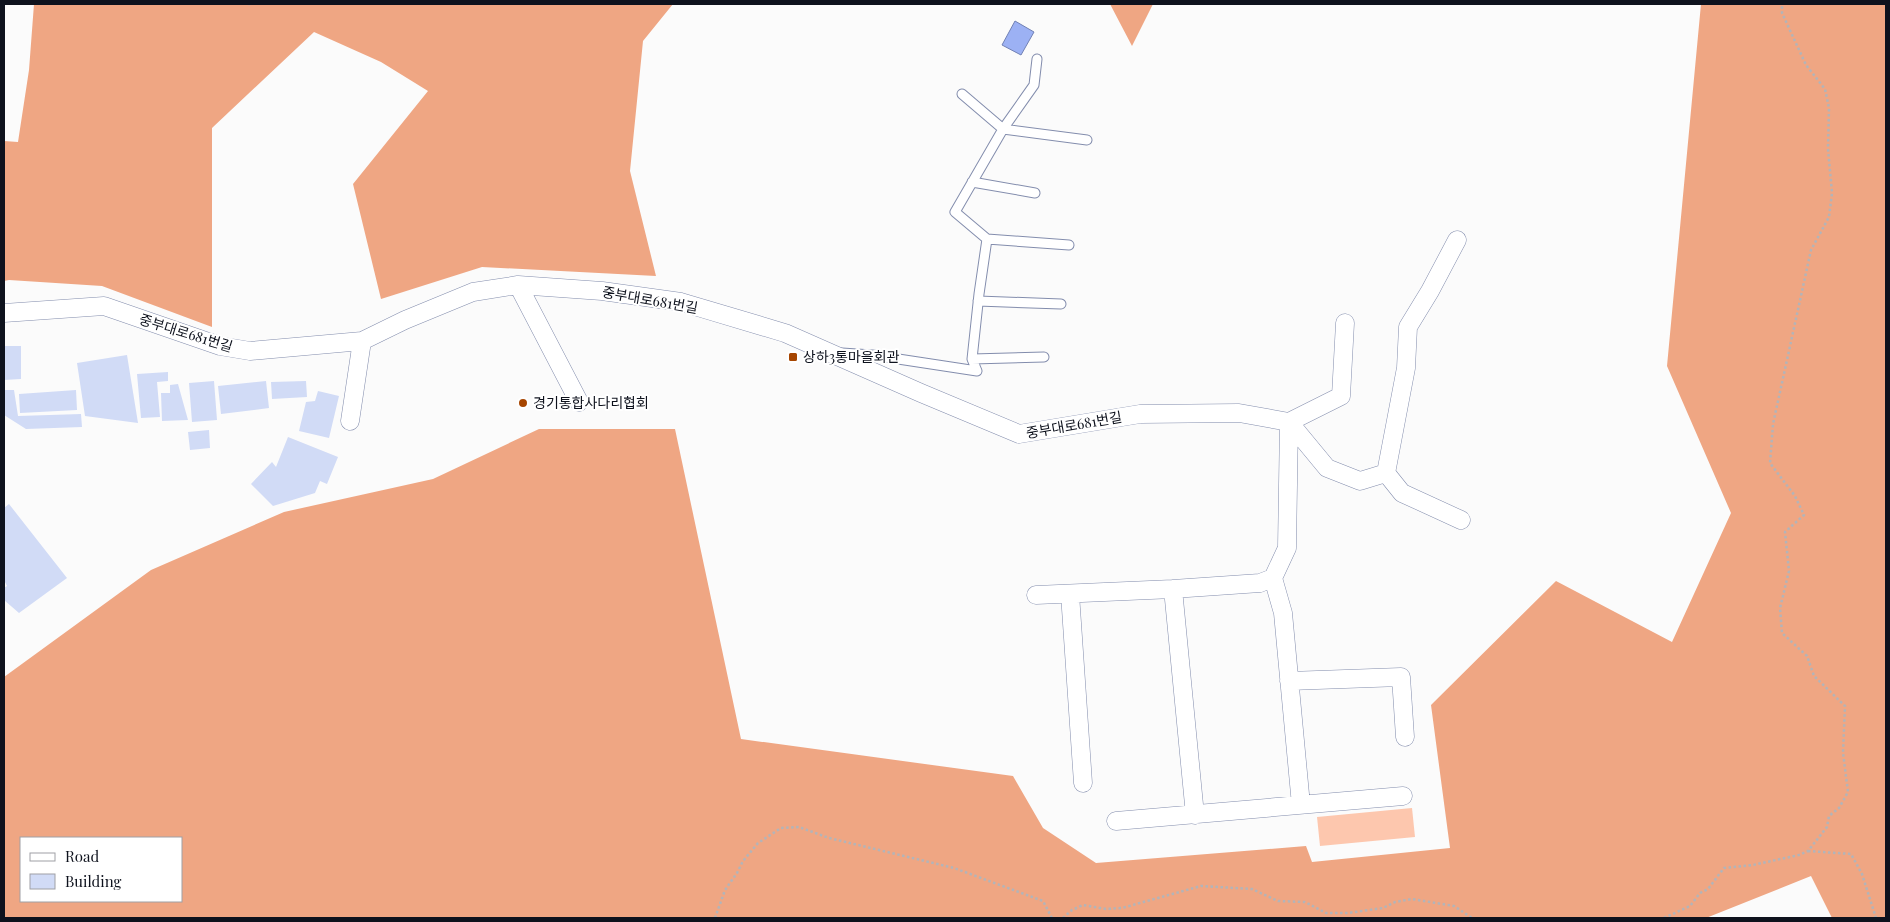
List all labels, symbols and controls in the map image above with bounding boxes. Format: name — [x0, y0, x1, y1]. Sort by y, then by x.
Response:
street label: 중부대로681번길 — [601, 282, 699, 317]
street label: 중부대로681번길 — [137, 309, 235, 356]
place label: 상하3통마을회관 — [803, 347, 900, 366]
marker: 상하3통마을회관 — [787, 351, 799, 363]
place label: 경기통합사다리협회 — [533, 393, 649, 412]
marker: 경기통합사다리협회 — [517, 397, 529, 409]
street label: 중부대로681번길 — [1025, 407, 1123, 442]
legend — [20, 837, 182, 902]
text: Road — [65, 846, 99, 866]
text: Building — [65, 871, 122, 891]

